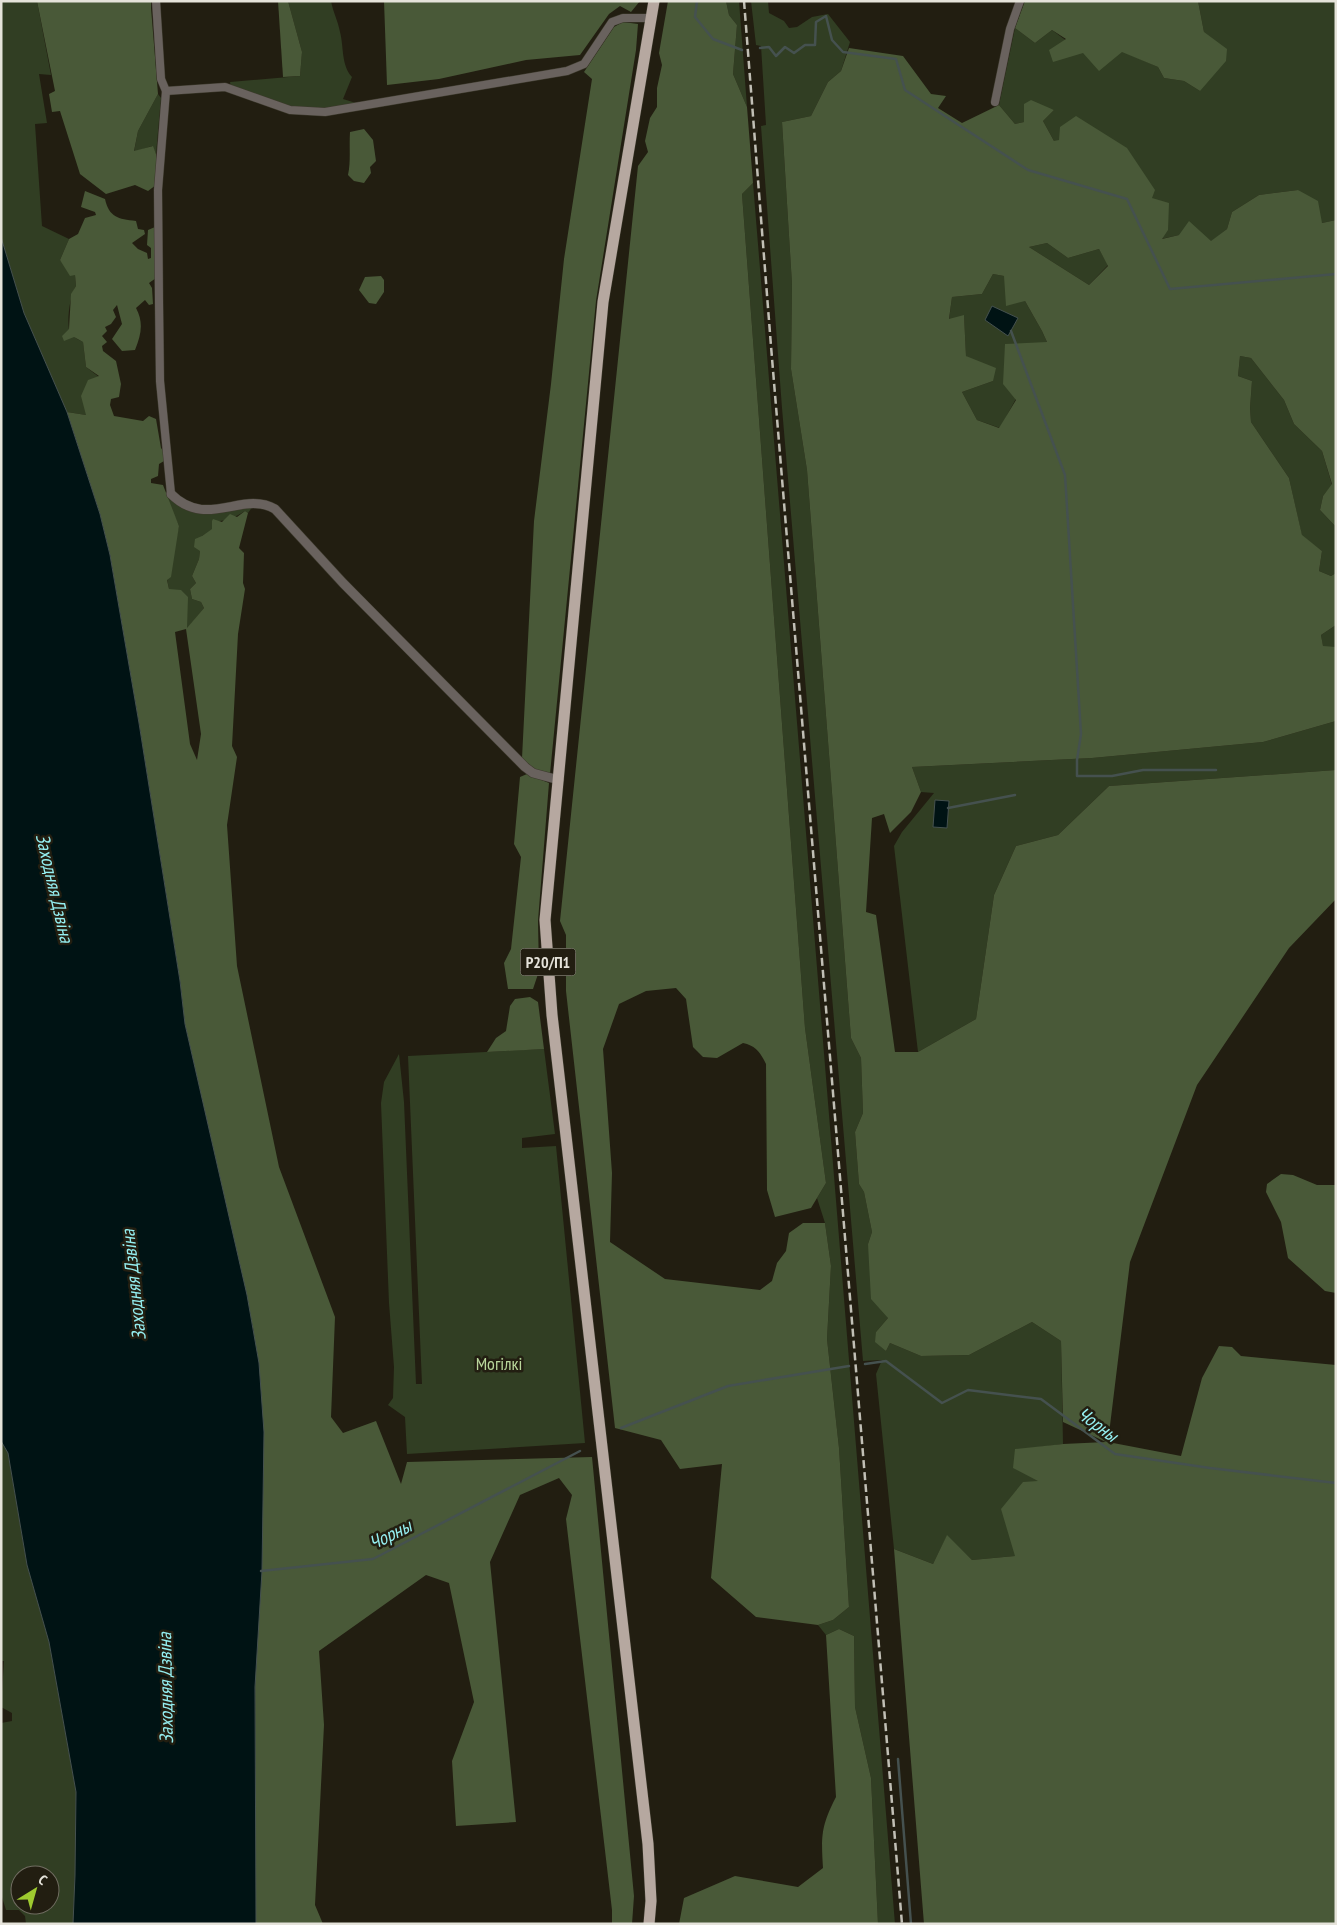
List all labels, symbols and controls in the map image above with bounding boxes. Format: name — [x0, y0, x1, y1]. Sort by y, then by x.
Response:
water label: Заходняя Дзвіна — [31, 831, 80, 946]
road number: Р20/П1 — [520, 949, 576, 976]
water label: Заходняя Дзвіна — [115, 1227, 151, 1342]
park label: Могілкі — [476, 1352, 522, 1375]
water label: Чорны — [1073, 1401, 1124, 1448]
water label: Чорны — [365, 1513, 417, 1554]
water label: Заходняя Дзвіна — [152, 1631, 178, 1744]
north arrow — [10, 1865, 60, 1915]
text: С — [35, 1871, 51, 1889]

